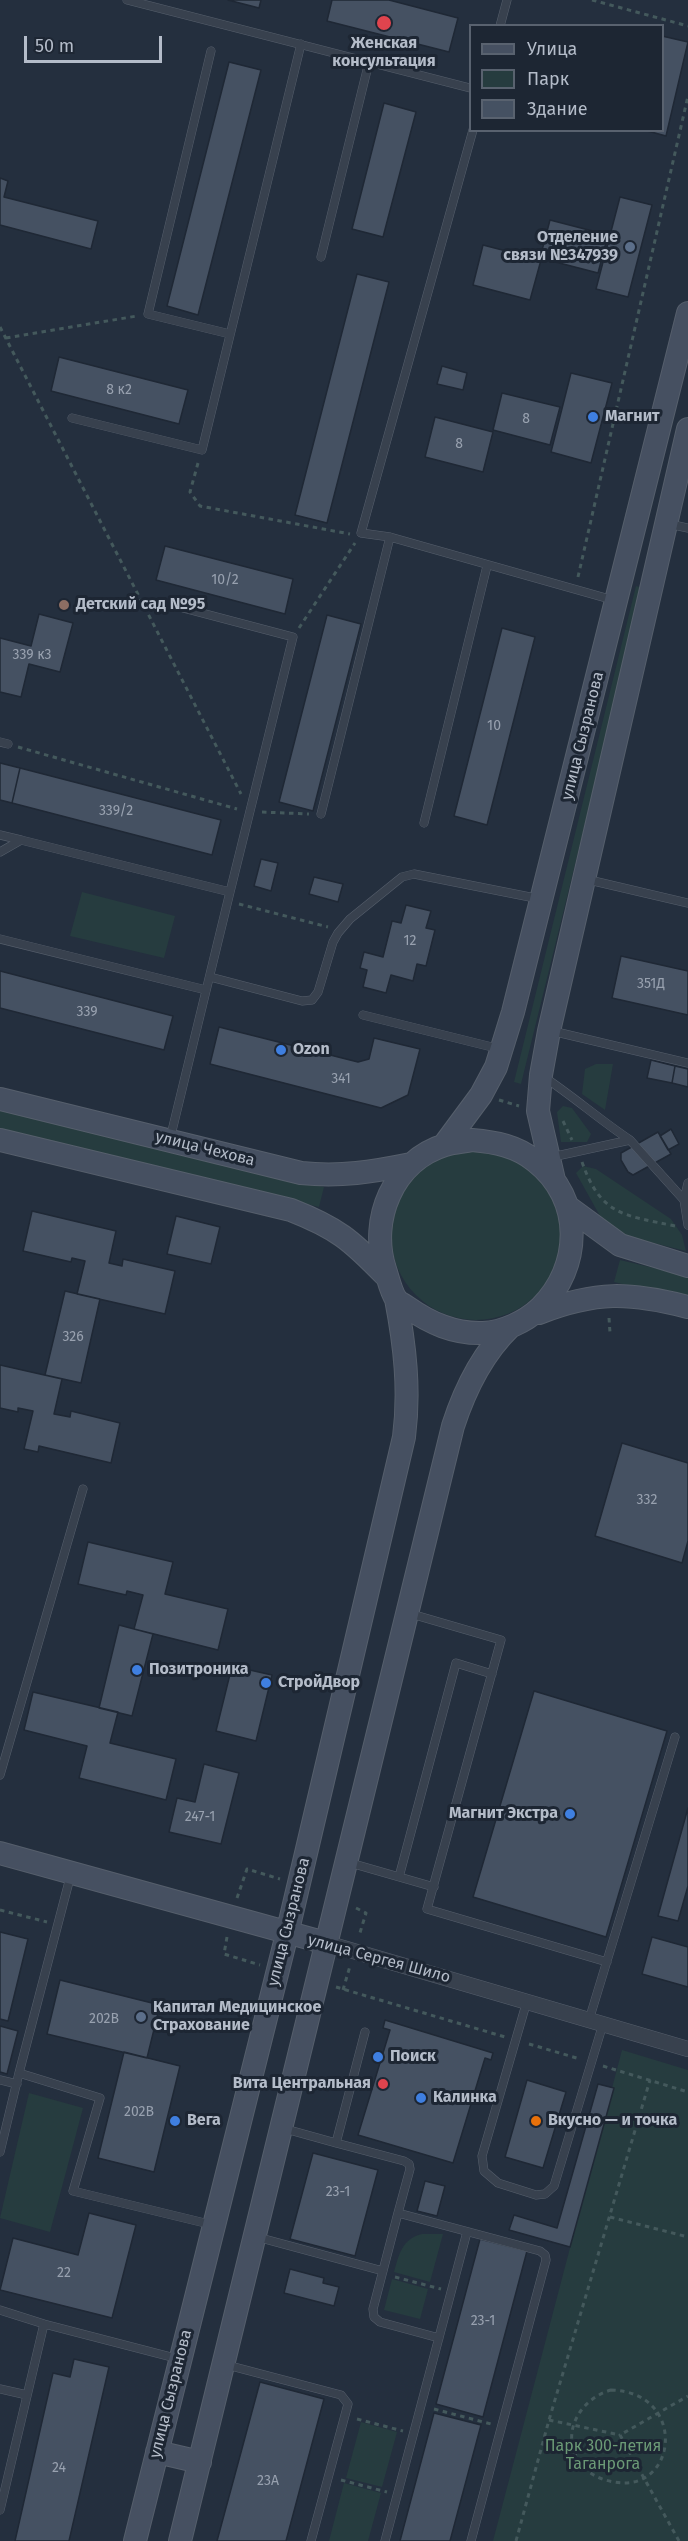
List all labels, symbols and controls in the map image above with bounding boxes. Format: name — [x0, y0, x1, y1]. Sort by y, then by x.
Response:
marker: Женская консультация — [375, 14, 393, 32]
scale bar — [27, 24, 165, 62]
legend — [469, 24, 664, 132]
place label: Женская консультация — [332, 34, 436, 72]
text: 50 m — [35, 35, 74, 57]
text: Улица — [527, 38, 577, 60]
text: Парк — [527, 68, 569, 90]
text: Здание — [527, 98, 588, 120]
place label: Отделение связи №347939 — [503, 228, 618, 266]
marker: Отделение связи №347939 — [623, 240, 637, 254]
house number: 8 к2 — [106, 382, 132, 398]
place label: Магнит — [605, 407, 660, 427]
marker: Магнит — [586, 410, 600, 424]
house number: 8 — [522, 411, 530, 427]
house number: 8 — [455, 436, 463, 452]
house number: 10/2 — [211, 572, 239, 588]
place label: Детский сад №95 — [76, 595, 205, 615]
marker: Детский сад №95 — [57, 598, 71, 612]
house number: 339 к3 — [12, 647, 52, 663]
street label: улица Сызранова — [558, 670, 608, 802]
house number: 10 — [487, 718, 501, 734]
house number: 339/2 — [99, 803, 133, 819]
house number: 12 — [404, 933, 416, 949]
house number: 351Д — [637, 976, 665, 992]
house number: 339 — [76, 1004, 98, 1020]
place label: Ozon — [293, 1040, 330, 1060]
marker: Ozon — [274, 1043, 288, 1057]
house number: 341 — [331, 1071, 351, 1087]
street label: улица Чехова — [153, 1127, 257, 1171]
house number: 326 — [62, 1329, 84, 1345]
house number: 332 — [637, 1492, 657, 1508]
place label: Позитроника — [149, 1660, 249, 1680]
marker: Позитроника — [130, 1663, 144, 1677]
place label: СтройДвор — [278, 1673, 360, 1693]
marker: СтройДвор — [259, 1676, 273, 1690]
place label: Магнит Экстра — [449, 1804, 558, 1824]
marker: Магнит Экстра — [563, 1807, 577, 1821]
house number: 247-1 — [185, 1809, 215, 1825]
street label: улица Сызранова — [264, 1856, 314, 1988]
street label: улица Сергея Шило — [306, 1931, 452, 1987]
place label: Капитал Медицинское Страхование — [153, 1998, 321, 2036]
marker: Капитал Медицинское Страхование — [134, 2010, 148, 2024]
house number: 202В — [89, 2011, 119, 2027]
place label: Поиск — [390, 2047, 436, 2067]
marker: Поиск — [371, 2050, 385, 2064]
place label: Вита Центральная — [233, 2074, 371, 2094]
marker: Вита Центральная — [376, 2077, 390, 2091]
place label: Калинка — [433, 2088, 497, 2108]
marker: Калинка — [414, 2091, 428, 2105]
house number: 202В — [124, 2104, 154, 2120]
place label: Вега — [187, 2111, 221, 2131]
place label: Вкусно — и точка — [548, 2111, 677, 2131]
marker: Вега — [168, 2114, 182, 2128]
marker: Вкусно — и точка — [529, 2114, 543, 2128]
house number: 23-1 — [326, 2184, 350, 2200]
house number: 22 — [57, 2265, 71, 2281]
house number: 23-1 — [471, 2313, 495, 2329]
street label: улица Сызранова — [146, 2328, 196, 2460]
park label: Парк 300-летия Таганрога — [545, 2437, 661, 2475]
house number: 24 — [52, 2460, 66, 2476]
house number: 23А — [257, 2473, 279, 2489]

